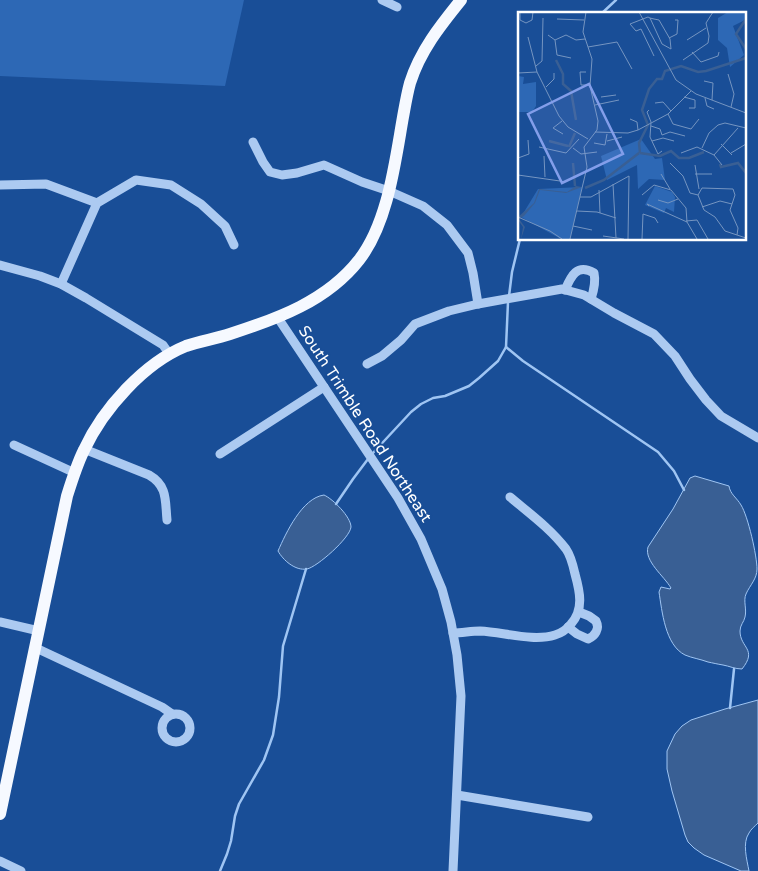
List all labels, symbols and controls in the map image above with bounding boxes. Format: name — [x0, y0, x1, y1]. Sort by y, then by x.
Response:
inset map — [518, 12, 746, 240]
street label: South Trimble Road Northeast — [294, 322, 436, 526]

